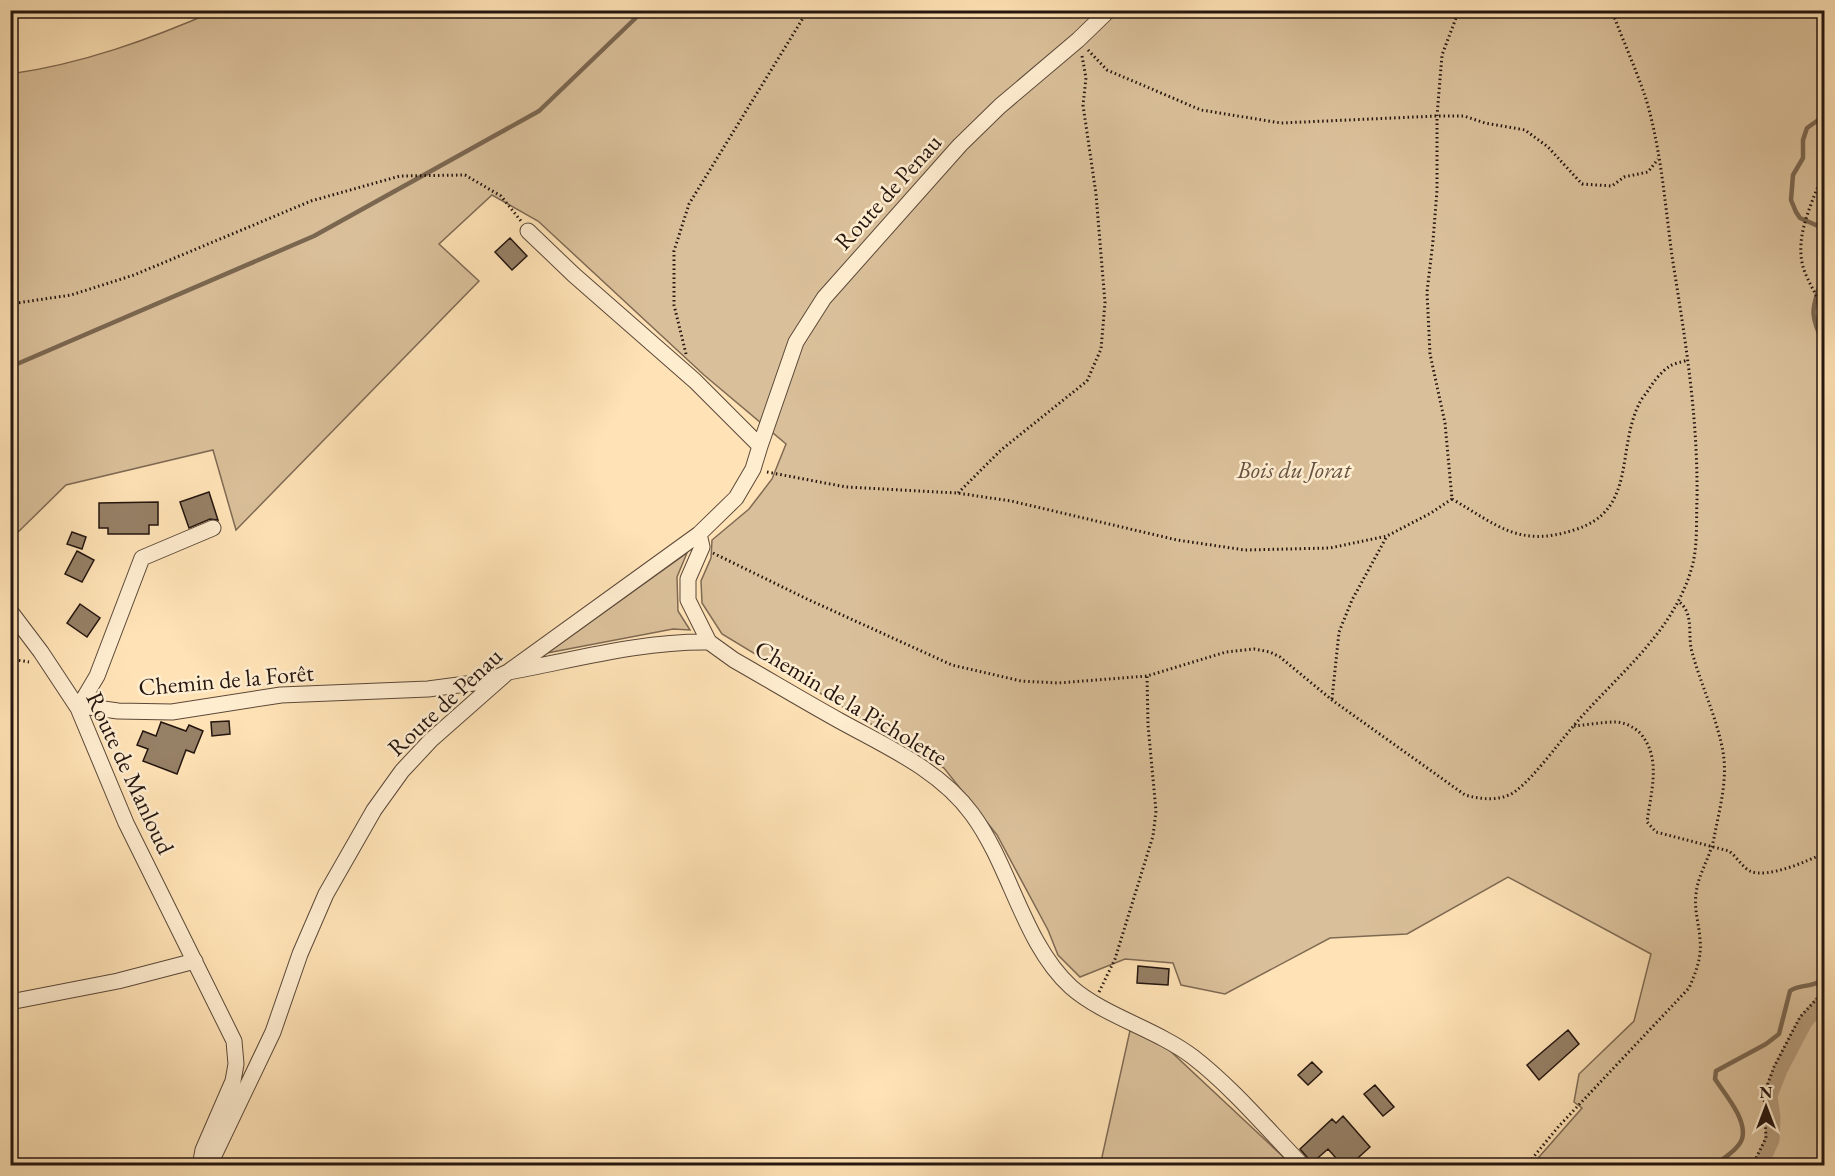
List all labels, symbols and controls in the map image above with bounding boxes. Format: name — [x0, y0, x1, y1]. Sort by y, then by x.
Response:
street label: Route de Penau — [827, 127, 948, 256]
park label: Bois du Jorat — [1236, 454, 1352, 485]
street label: Chemin de la Picholette — [749, 633, 953, 772]
street label: Route de Penau — [381, 640, 509, 763]
street label: Chemin de la Forêt — [137, 656, 315, 703]
street label: Route de Manloud — [79, 687, 182, 860]
north arrow — [1736, 1077, 1796, 1137]
text: N — [1760, 1082, 1773, 1103]

